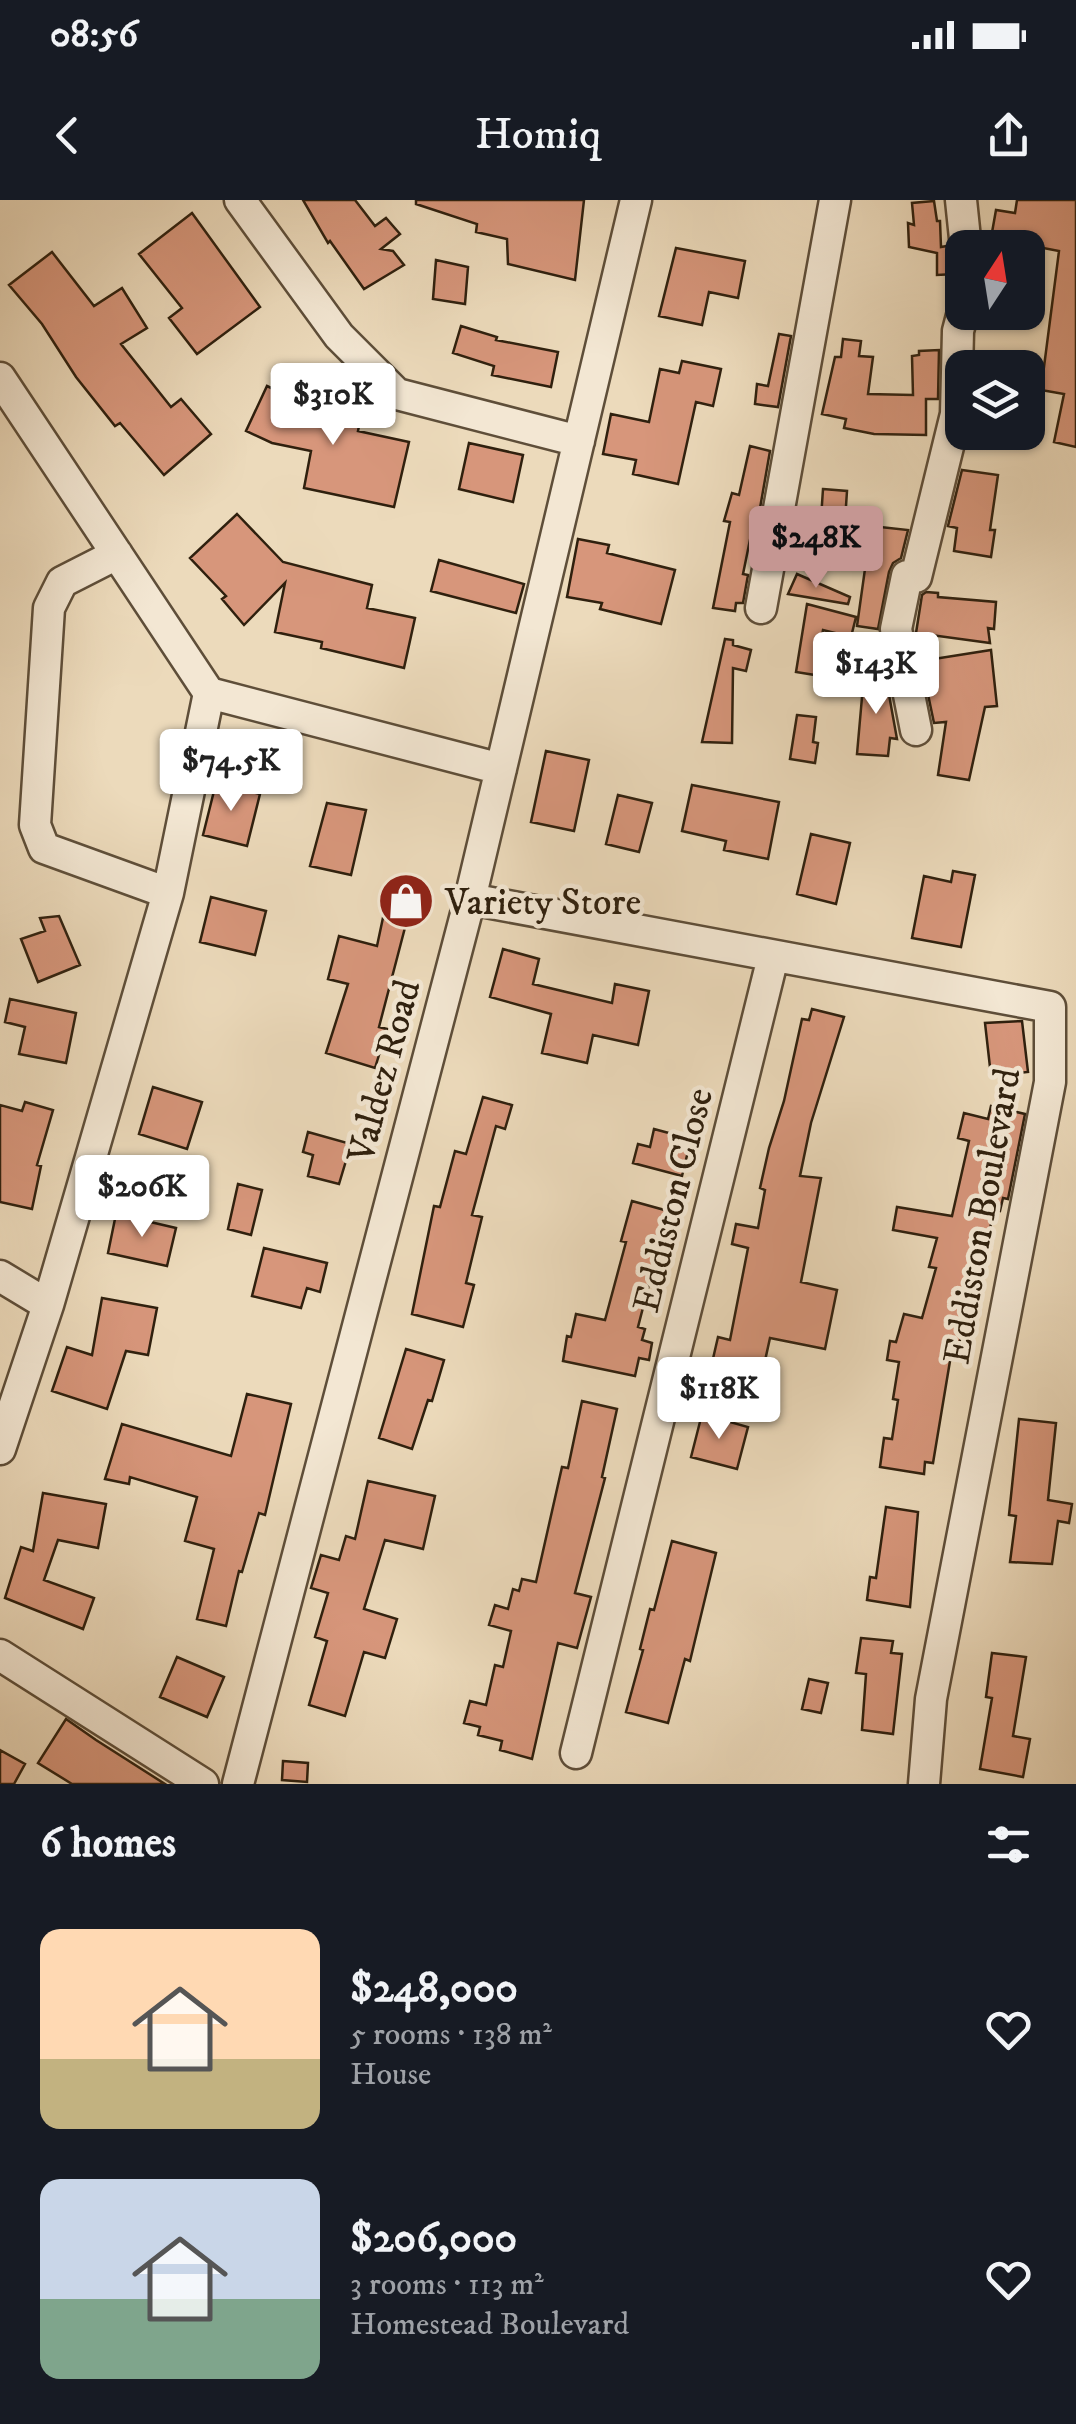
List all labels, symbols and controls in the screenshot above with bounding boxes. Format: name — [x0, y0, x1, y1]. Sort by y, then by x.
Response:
text: 08:56 — [50, 11, 138, 59]
text: Homiq — [475, 107, 601, 163]
icon: back — [40, 108, 95, 163]
icon: share — [981, 108, 1036, 163]
north arrow — [945, 230, 1045, 330]
map controls — [945, 230, 1045, 450]
button: layers — [945, 350, 1045, 450]
pin: $310K — [263, 363, 403, 448]
text: $310K — [293, 375, 373, 415]
pin: $248K — [746, 506, 886, 591]
text: $248K — [771, 518, 861, 558]
pin: $143K — [806, 632, 946, 717]
text: $143K — [835, 644, 917, 684]
pin: $74.5K — [150, 729, 312, 814]
text: $74.5K — [182, 741, 280, 781]
shop icon: Variety Store — [376, 871, 436, 931]
place label: Variety Store — [444, 879, 641, 927]
street label: Valdez Road — [337, 975, 432, 1169]
street label: Eddiston Boulevard — [933, 1065, 1033, 1368]
street label: Eddiston Close — [623, 1083, 725, 1318]
pin: $206K — [72, 1155, 212, 1240]
text: $206K — [97, 1167, 187, 1207]
pin: $118K — [649, 1357, 789, 1442]
text: $118K — [679, 1369, 759, 1409]
icon: filters — [981, 1817, 1036, 1872]
text: 6 homes — [40, 1818, 176, 1870]
text: $248,000 — [350, 1963, 518, 2015]
icon: home — [120, 1969, 240, 2089]
icon: heart — [981, 2002, 1036, 2057]
text: 5 rooms · 138 m² — [350, 2015, 552, 2055]
text: House — [350, 2055, 431, 2095]
text: $206,000 — [350, 2213, 517, 2265]
icon: home — [120, 2219, 240, 2339]
icon: heart — [981, 2252, 1036, 2307]
text: 3 rooms · 113 m² — [350, 2265, 544, 2305]
text: Homestead Boulevard — [350, 2305, 629, 2345]

